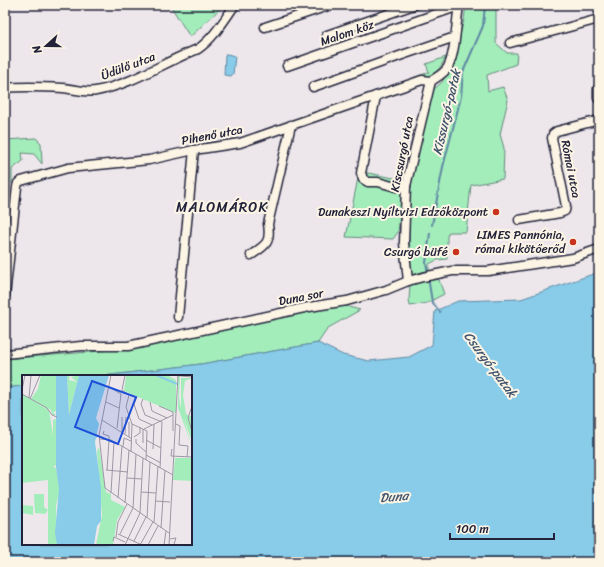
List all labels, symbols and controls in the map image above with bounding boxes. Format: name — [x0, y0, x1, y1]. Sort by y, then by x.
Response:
street label: Malom köz — [317, 13, 377, 52]
north arrow — [26, 26, 66, 66]
text: N — [27, 42, 48, 57]
street label: Üdülő utca — [98, 45, 159, 86]
water label: Kissurgó-patak — [425, 65, 468, 157]
street label: Kiscsurgó utca — [384, 114, 420, 194]
street label: Pihenő utca — [179, 118, 245, 152]
street label: Római utca — [555, 138, 587, 200]
district label: MALOMÁROK — [176, 195, 268, 220]
place label: Dunakeszi Nyíltvizi Edzőközpont — [318, 201, 488, 223]
marker: Dunakeszi Nyíltvizi Edzőközpont — [491, 207, 501, 217]
place label: LIMES Pannónia, római kikötőerőd — [475, 224, 567, 260]
marker: LIMES Pannónia, római kikötőerőd — [568, 237, 578, 247]
place label: Csurgó büfé — [384, 241, 448, 263]
marker: Csurgó büfé — [451, 247, 461, 257]
street label: Duna sor — [277, 282, 327, 312]
water label: Csurgó-patak — [458, 326, 524, 403]
inset map — [22, 375, 192, 545]
water label: Duna — [379, 484, 411, 509]
scale bar — [450, 515, 554, 541]
text: 100 m — [456, 518, 489, 540]

